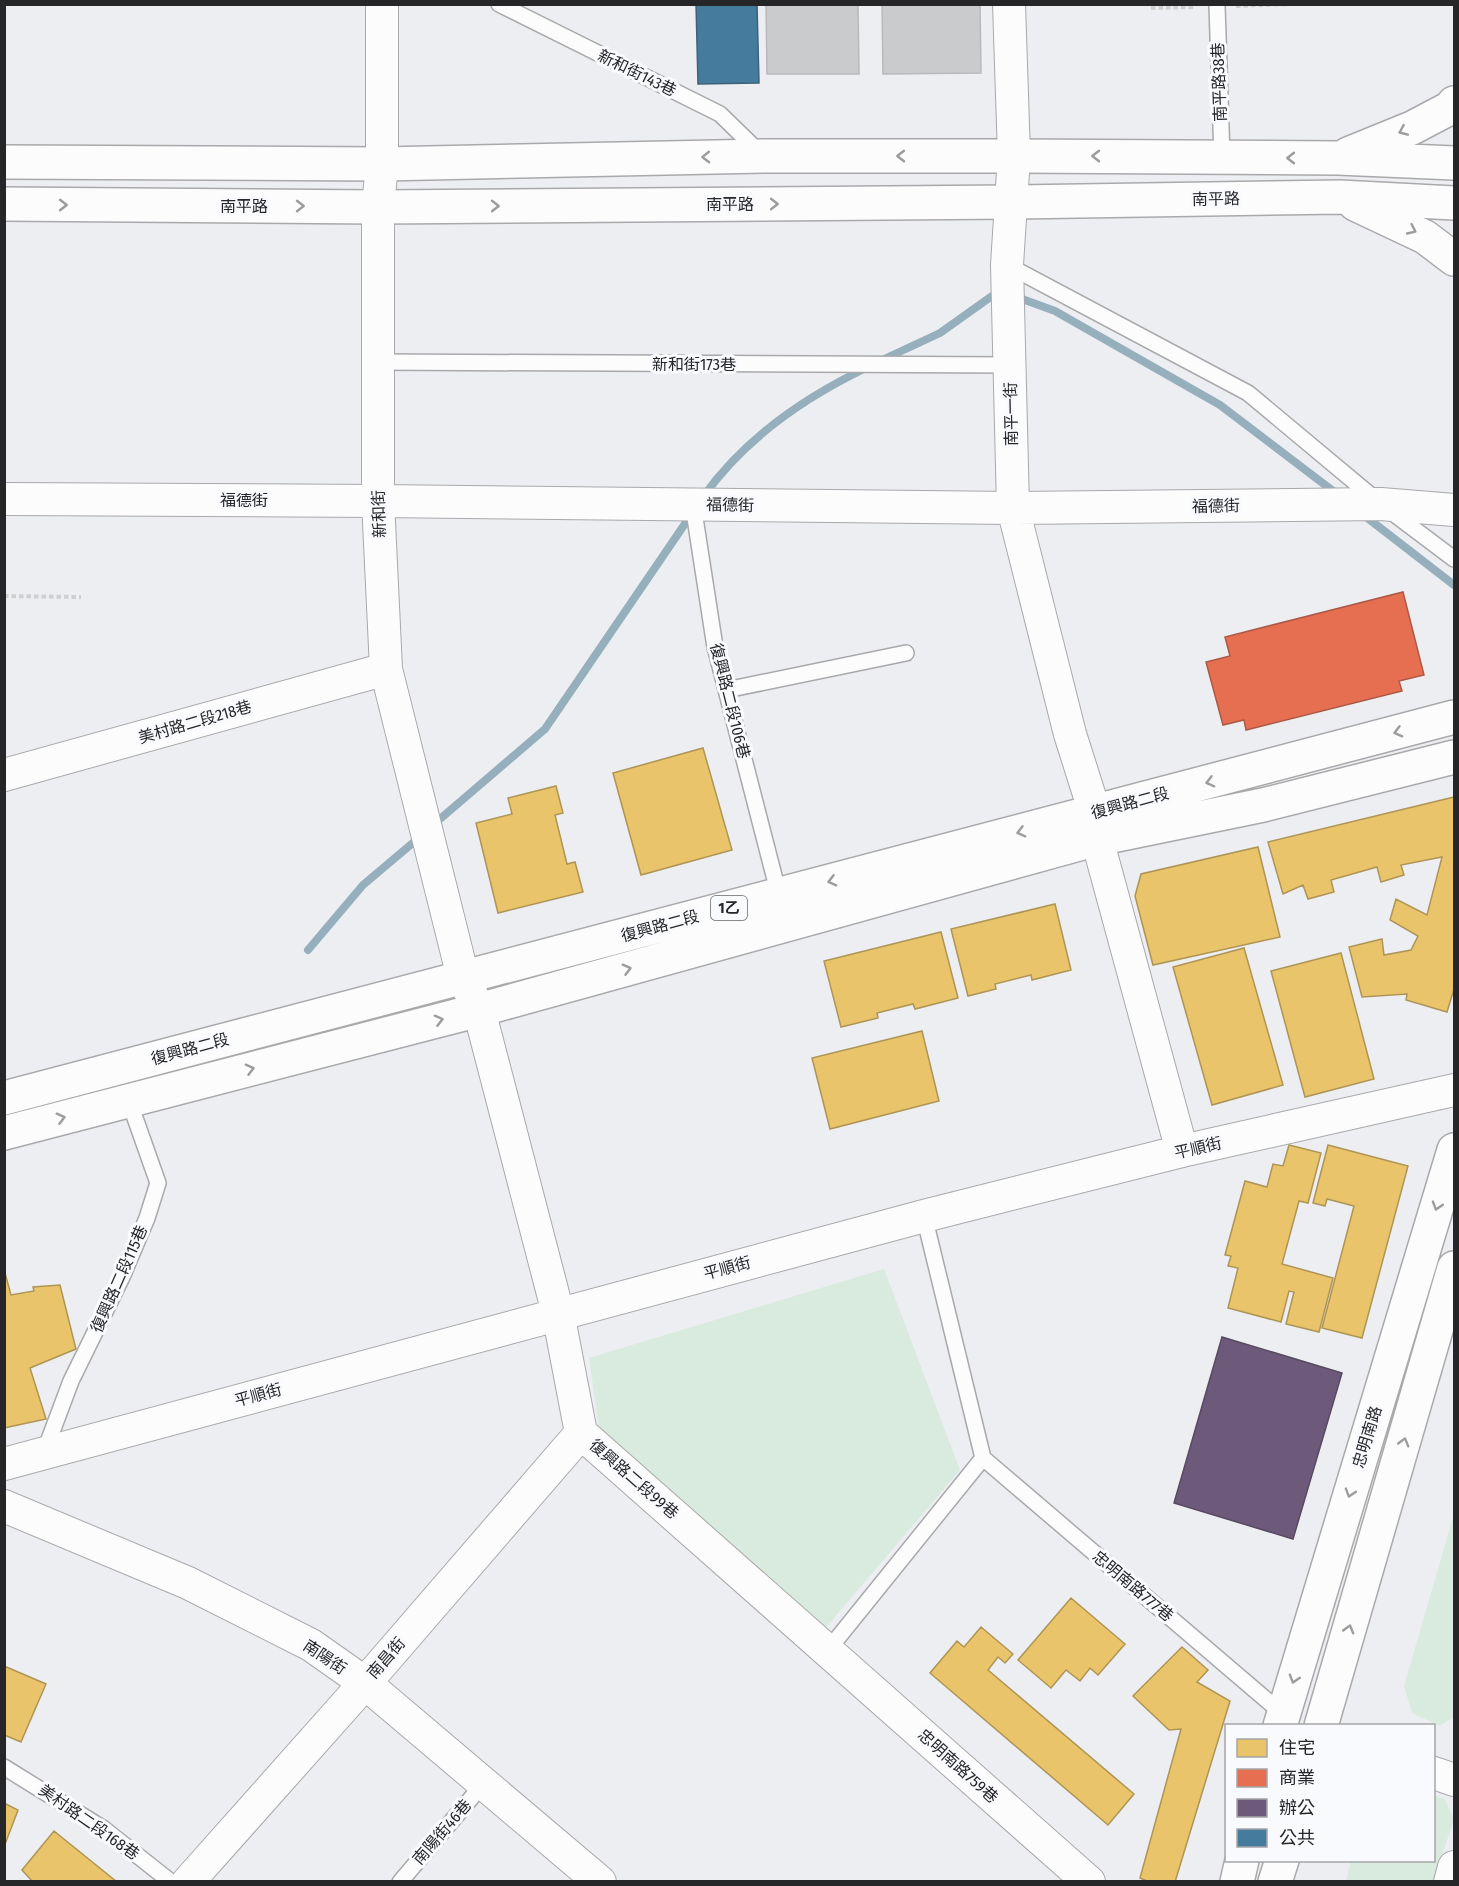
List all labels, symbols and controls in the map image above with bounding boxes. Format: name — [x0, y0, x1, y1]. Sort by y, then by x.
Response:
street label: 南平路38巷 — [1208, 42, 1230, 122]
street label: 新和街143巷 — [595, 46, 679, 100]
one-way arrow — [1399, 124, 1410, 136]
one-way arrow — [897, 150, 906, 162]
one-way arrow — [1092, 150, 1101, 162]
one-way arrow — [702, 151, 711, 164]
one-way arrow — [1287, 151, 1296, 164]
street label: 南平路 — [1192, 189, 1240, 209]
street label: 南平路 — [706, 195, 754, 214]
street label: 南平路 — [220, 197, 268, 216]
one-way arrow — [769, 198, 778, 210]
one-way arrow — [58, 199, 67, 211]
one-way arrow — [295, 200, 304, 212]
one-way arrow — [490, 200, 499, 212]
one-way arrow — [1406, 223, 1417, 235]
street label: 新和街173巷 — [652, 355, 736, 374]
street label: 南平一街 — [1001, 382, 1021, 446]
street label: 新和街 — [369, 490, 389, 538]
street label: 福德街 — [220, 491, 268, 510]
street label: 福德街 — [706, 495, 754, 515]
street label: 福德街 — [1192, 496, 1240, 516]
street label: 復興路二段106巷 — [706, 641, 754, 761]
street label: 美村路二段218巷 — [136, 697, 254, 747]
one-way arrow — [1393, 725, 1404, 737]
one-way arrow — [1205, 775, 1215, 787]
street label: 復興路二段 — [1089, 783, 1171, 823]
one-way arrow — [1016, 825, 1027, 837]
one-way arrow — [827, 874, 838, 886]
road number: 1乙 — [711, 896, 747, 920]
street label: 復興路二段 — [619, 906, 701, 946]
one-way arrow — [621, 964, 632, 976]
one-way arrow — [433, 1015, 443, 1028]
street label: 復興路二段 — [149, 1029, 231, 1069]
one-way arrow — [245, 1064, 255, 1077]
one-way arrow — [56, 1113, 66, 1126]
street label: 平順街 — [1172, 1133, 1224, 1163]
one-way arrow — [1432, 1200, 1445, 1210]
street label: 復興路二段115巷 — [87, 1222, 151, 1336]
street label: 平順街 — [701, 1253, 753, 1283]
street label: 平順街 — [232, 1380, 284, 1410]
street label: 忠明南路 — [1349, 1404, 1385, 1470]
street label: 復興路二段99巷 — [586, 1435, 682, 1523]
one-way arrow — [1397, 1437, 1409, 1448]
one-way arrow — [1345, 1487, 1357, 1497]
street label: 忠明南路777巷 — [1089, 1547, 1177, 1625]
one-way arrow — [1342, 1624, 1354, 1635]
street label: 南昌街 — [363, 1634, 409, 1682]
street label: 南陽街 — [300, 1636, 350, 1678]
one-way arrow — [1288, 1673, 1301, 1684]
legend — [1225, 1724, 1435, 1862]
street label: 忠明南路759巷 — [914, 1725, 1002, 1807]
text: 住宅 — [1279, 1737, 1315, 1759]
text: 商業 — [1279, 1767, 1315, 1789]
street label: 美村路二段168巷 — [35, 1780, 143, 1864]
street label: 南陽街46巷 — [409, 1796, 475, 1868]
text: 辦公 — [1279, 1797, 1315, 1819]
text: 公共 — [1279, 1827, 1315, 1849]

